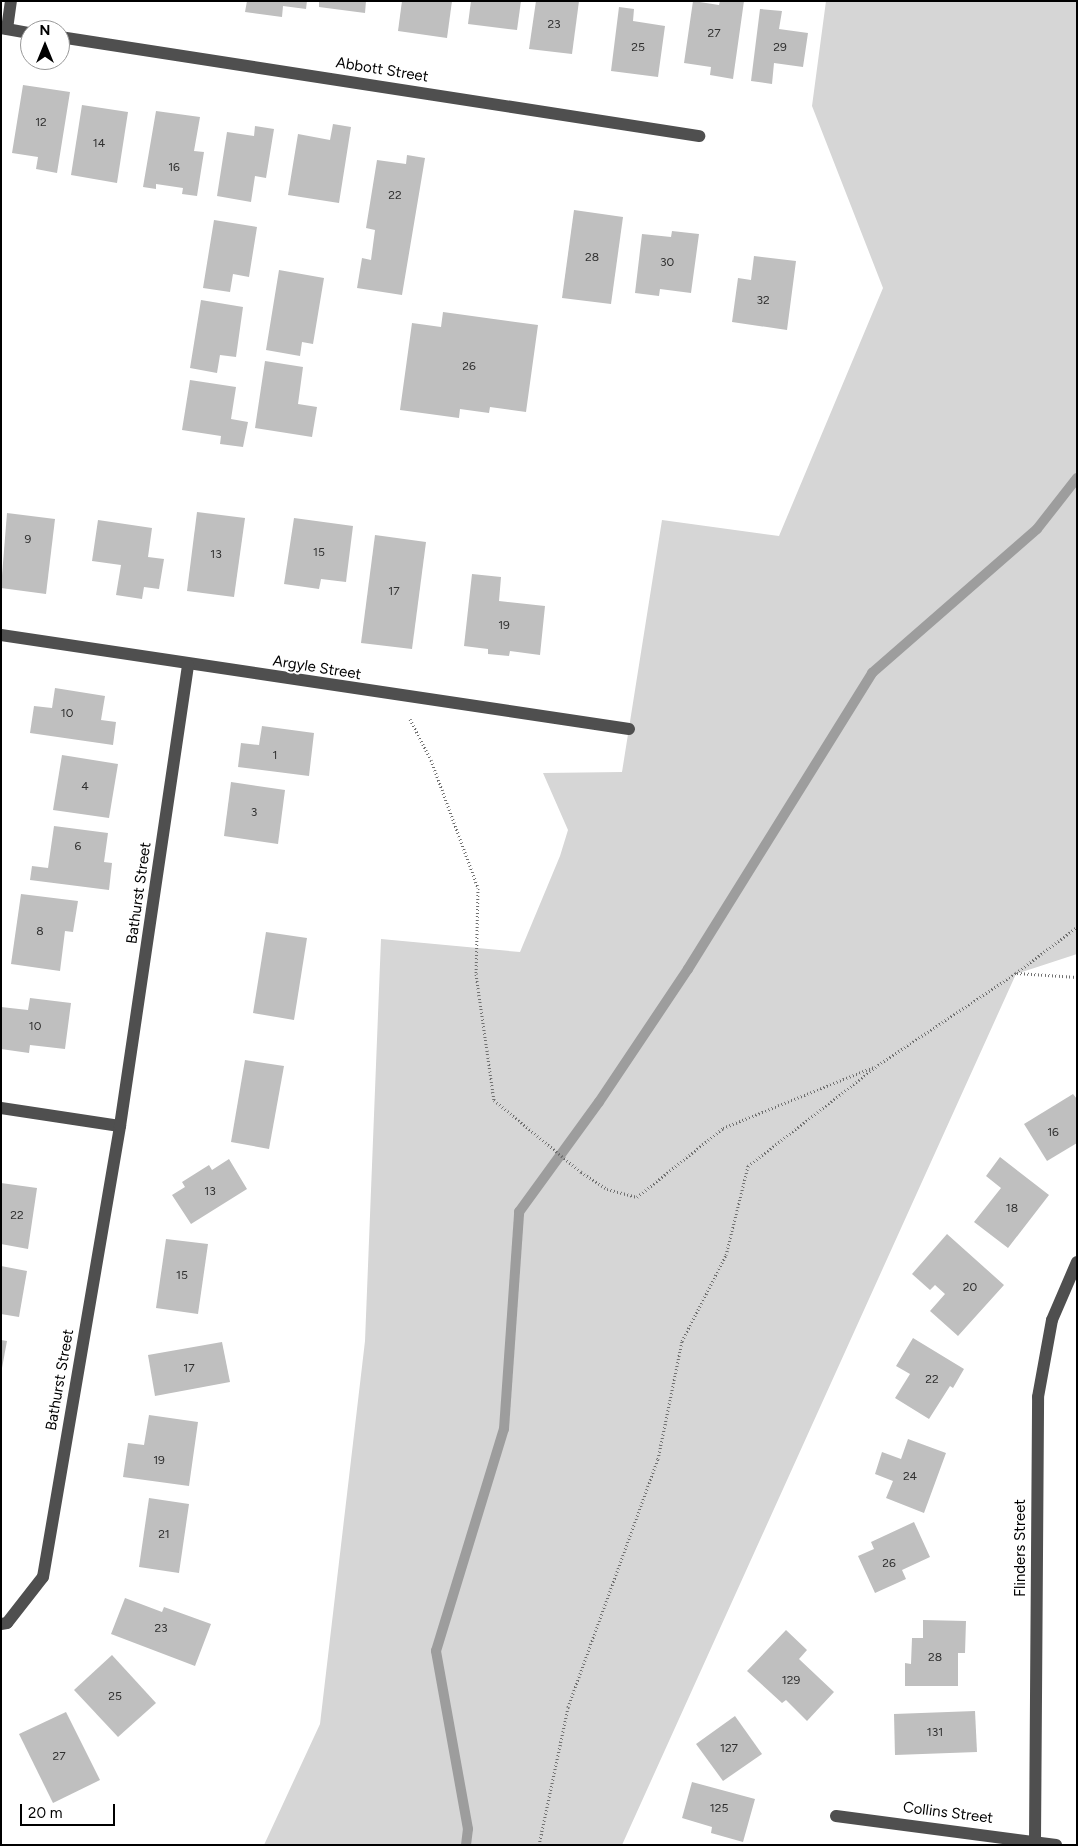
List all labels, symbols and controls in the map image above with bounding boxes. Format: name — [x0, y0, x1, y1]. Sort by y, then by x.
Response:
house number: 23 — [547, 18, 561, 32]
north arrow — [20, 20, 70, 70]
text: N — [40, 22, 50, 39]
house number: 27 — [707, 27, 721, 41]
house number: 25 — [631, 41, 645, 55]
house number: 29 — [773, 41, 787, 55]
street label: Abbott Street — [334, 54, 430, 86]
house number: 12 — [35, 116, 47, 130]
house number: 14 — [93, 137, 105, 151]
house number: 16 — [168, 161, 180, 175]
house number: 22 — [388, 189, 402, 203]
house number: 28 — [585, 251, 599, 265]
house number: 30 — [660, 256, 674, 270]
house number: 32 — [756, 294, 770, 308]
house number: 26 — [462, 360, 476, 374]
house number: 9 — [25, 533, 31, 547]
house number: 15 — [313, 546, 325, 560]
house number: 13 — [210, 548, 222, 562]
house number: 17 — [388, 585, 400, 599]
house number: 19 — [498, 619, 510, 633]
street label: Argyle Street — [272, 652, 362, 684]
house number: 10 — [61, 707, 73, 721]
house number: 1 — [273, 749, 277, 763]
house number: 4 — [81, 780, 89, 794]
house number: 3 — [251, 806, 257, 820]
house number: 6 — [75, 840, 81, 854]
street label: Bathurst Street — [123, 841, 155, 945]
house number: 8 — [36, 925, 44, 939]
house number: 10 — [29, 1020, 41, 1034]
house number: 16 — [1047, 1126, 1059, 1140]
house number: 13 — [204, 1185, 216, 1199]
house number: 18 — [1006, 1202, 1018, 1216]
house number: 22 — [10, 1209, 24, 1223]
house number: 15 — [176, 1269, 188, 1283]
house number: 20 — [963, 1281, 977, 1295]
street label: Bathurst Street — [42, 1328, 78, 1432]
house number: 17 — [183, 1362, 195, 1376]
house number: 22 — [925, 1373, 939, 1387]
house number: 19 — [153, 1454, 165, 1468]
house number: 24 — [903, 1470, 917, 1484]
street label: Flinders Street — [1012, 1499, 1030, 1597]
house number: 21 — [158, 1528, 170, 1542]
house number: 26 — [882, 1557, 896, 1571]
house number: 23 — [154, 1622, 168, 1636]
house number: 28 — [928, 1651, 942, 1665]
house number: 129 — [782, 1674, 800, 1688]
house number: 25 — [108, 1690, 122, 1704]
house number: 131 — [927, 1726, 943, 1740]
house number: 127 — [720, 1742, 738, 1756]
house number: 27 — [52, 1750, 66, 1764]
scale bar — [22, 1794, 118, 1826]
street label: Collins Street — [902, 1799, 994, 1827]
house number: 125 — [710, 1802, 728, 1816]
text: 20 m — [28, 1804, 62, 1822]

